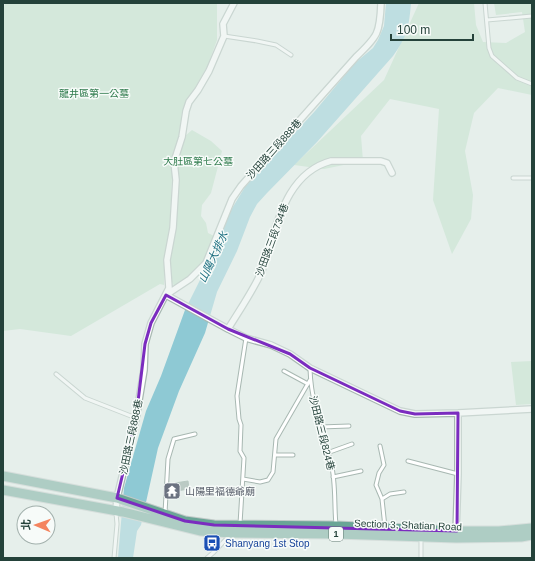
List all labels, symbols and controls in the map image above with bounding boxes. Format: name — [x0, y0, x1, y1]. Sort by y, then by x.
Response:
scale bar — [391, 16, 473, 42]
text: 100 m — [397, 23, 430, 37]
park label: 龍井區第一公墓 — [59, 88, 129, 99]
street label: 沙田路三段888巷 — [244, 117, 304, 181]
park label: 大肚區第七公墓 — [163, 156, 233, 167]
street label: 沙田路三段734巷 — [254, 202, 290, 278]
water label: 山陽大排水 — [196, 229, 230, 284]
street label: 沙田路三段824巷 — [307, 394, 337, 472]
street label: 沙田路三段888巷 — [118, 398, 144, 476]
temple icon: 山陽里福德爺廟 — [162, 481, 182, 501]
place label: 山陽里福德爺廟 — [185, 486, 255, 497]
north arrow — [16, 505, 56, 545]
street label: Section 3, Shatian Road — [354, 518, 462, 532]
text: 北 — [20, 519, 32, 530]
road number: 1 — [329, 527, 343, 541]
bus stop icon: Shanyang 1st Stop — [202, 533, 222, 553]
place label: Shanyang 1st Stop — [225, 538, 310, 549]

